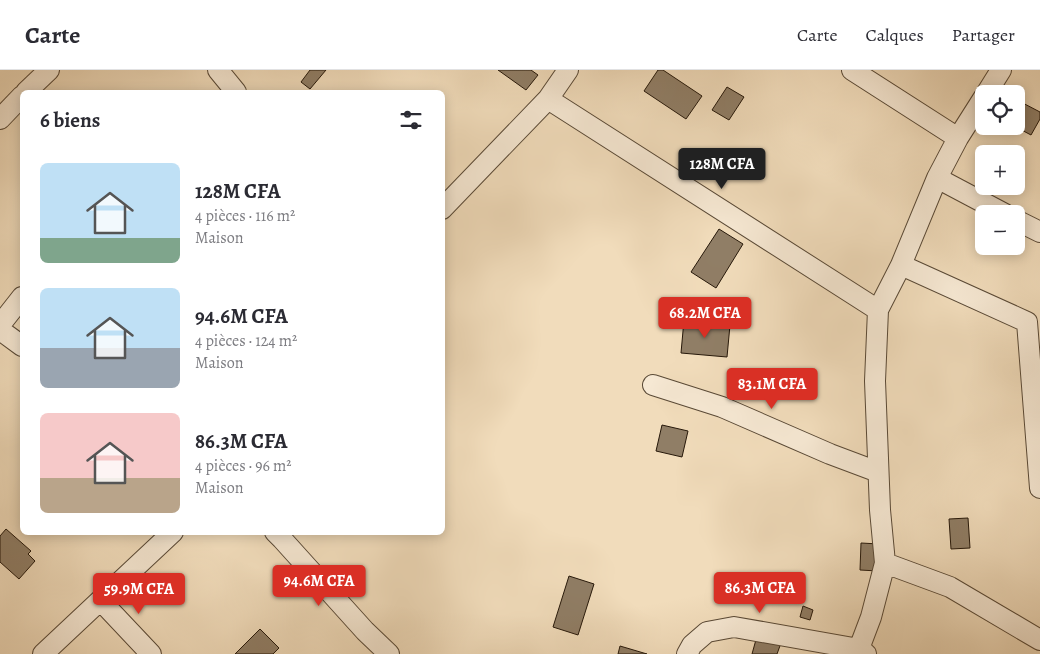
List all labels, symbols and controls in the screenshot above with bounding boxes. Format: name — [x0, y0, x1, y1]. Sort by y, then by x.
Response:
text: Carte — [25, 19, 80, 51]
text: Carte — [797, 23, 837, 47]
text: Calques — [865, 23, 924, 47]
text: Partager — [952, 23, 1015, 47]
map controls — [975, 85, 1025, 255]
button: locate — [975, 85, 1025, 135]
text: 6 biens — [40, 106, 100, 134]
icon: filters — [397, 106, 425, 134]
button: + — [975, 145, 1025, 195]
pin: 128M CFA — [670, 148, 774, 190]
text: 128M CFA — [689, 153, 755, 175]
text: 128M CFA — [195, 177, 281, 205]
icon: home — [80, 183, 140, 243]
text: 4 pièces · 116 m² — [195, 205, 295, 227]
button: − — [975, 205, 1025, 255]
text: Maison — [195, 227, 244, 249]
pin: 68.2M CFA — [648, 296, 762, 339]
text: 94.6M CFA — [195, 302, 288, 330]
text: 68.2M CFA — [669, 302, 741, 324]
icon: home — [80, 308, 140, 368]
text: 4 pièces · 124 m² — [195, 330, 297, 352]
text: Maison — [195, 352, 244, 374]
pin: 83.1M CFA — [715, 368, 829, 410]
text: 83.1M CFA — [738, 373, 806, 395]
text: 86.3M CFA — [195, 427, 287, 455]
icon: home — [80, 433, 140, 493]
text: 4 pièces · 96 m² — [195, 455, 292, 477]
text: Maison — [195, 477, 244, 499]
pin: 94.6M CFA — [262, 564, 376, 607]
text: 94.6M CFA — [284, 570, 354, 592]
pin: 59.9M CFA — [82, 572, 196, 615]
pin: 86.3M CFA — [703, 572, 817, 614]
text: 86.3M CFA — [725, 577, 795, 599]
text: 59.9M CFA — [104, 578, 174, 600]

